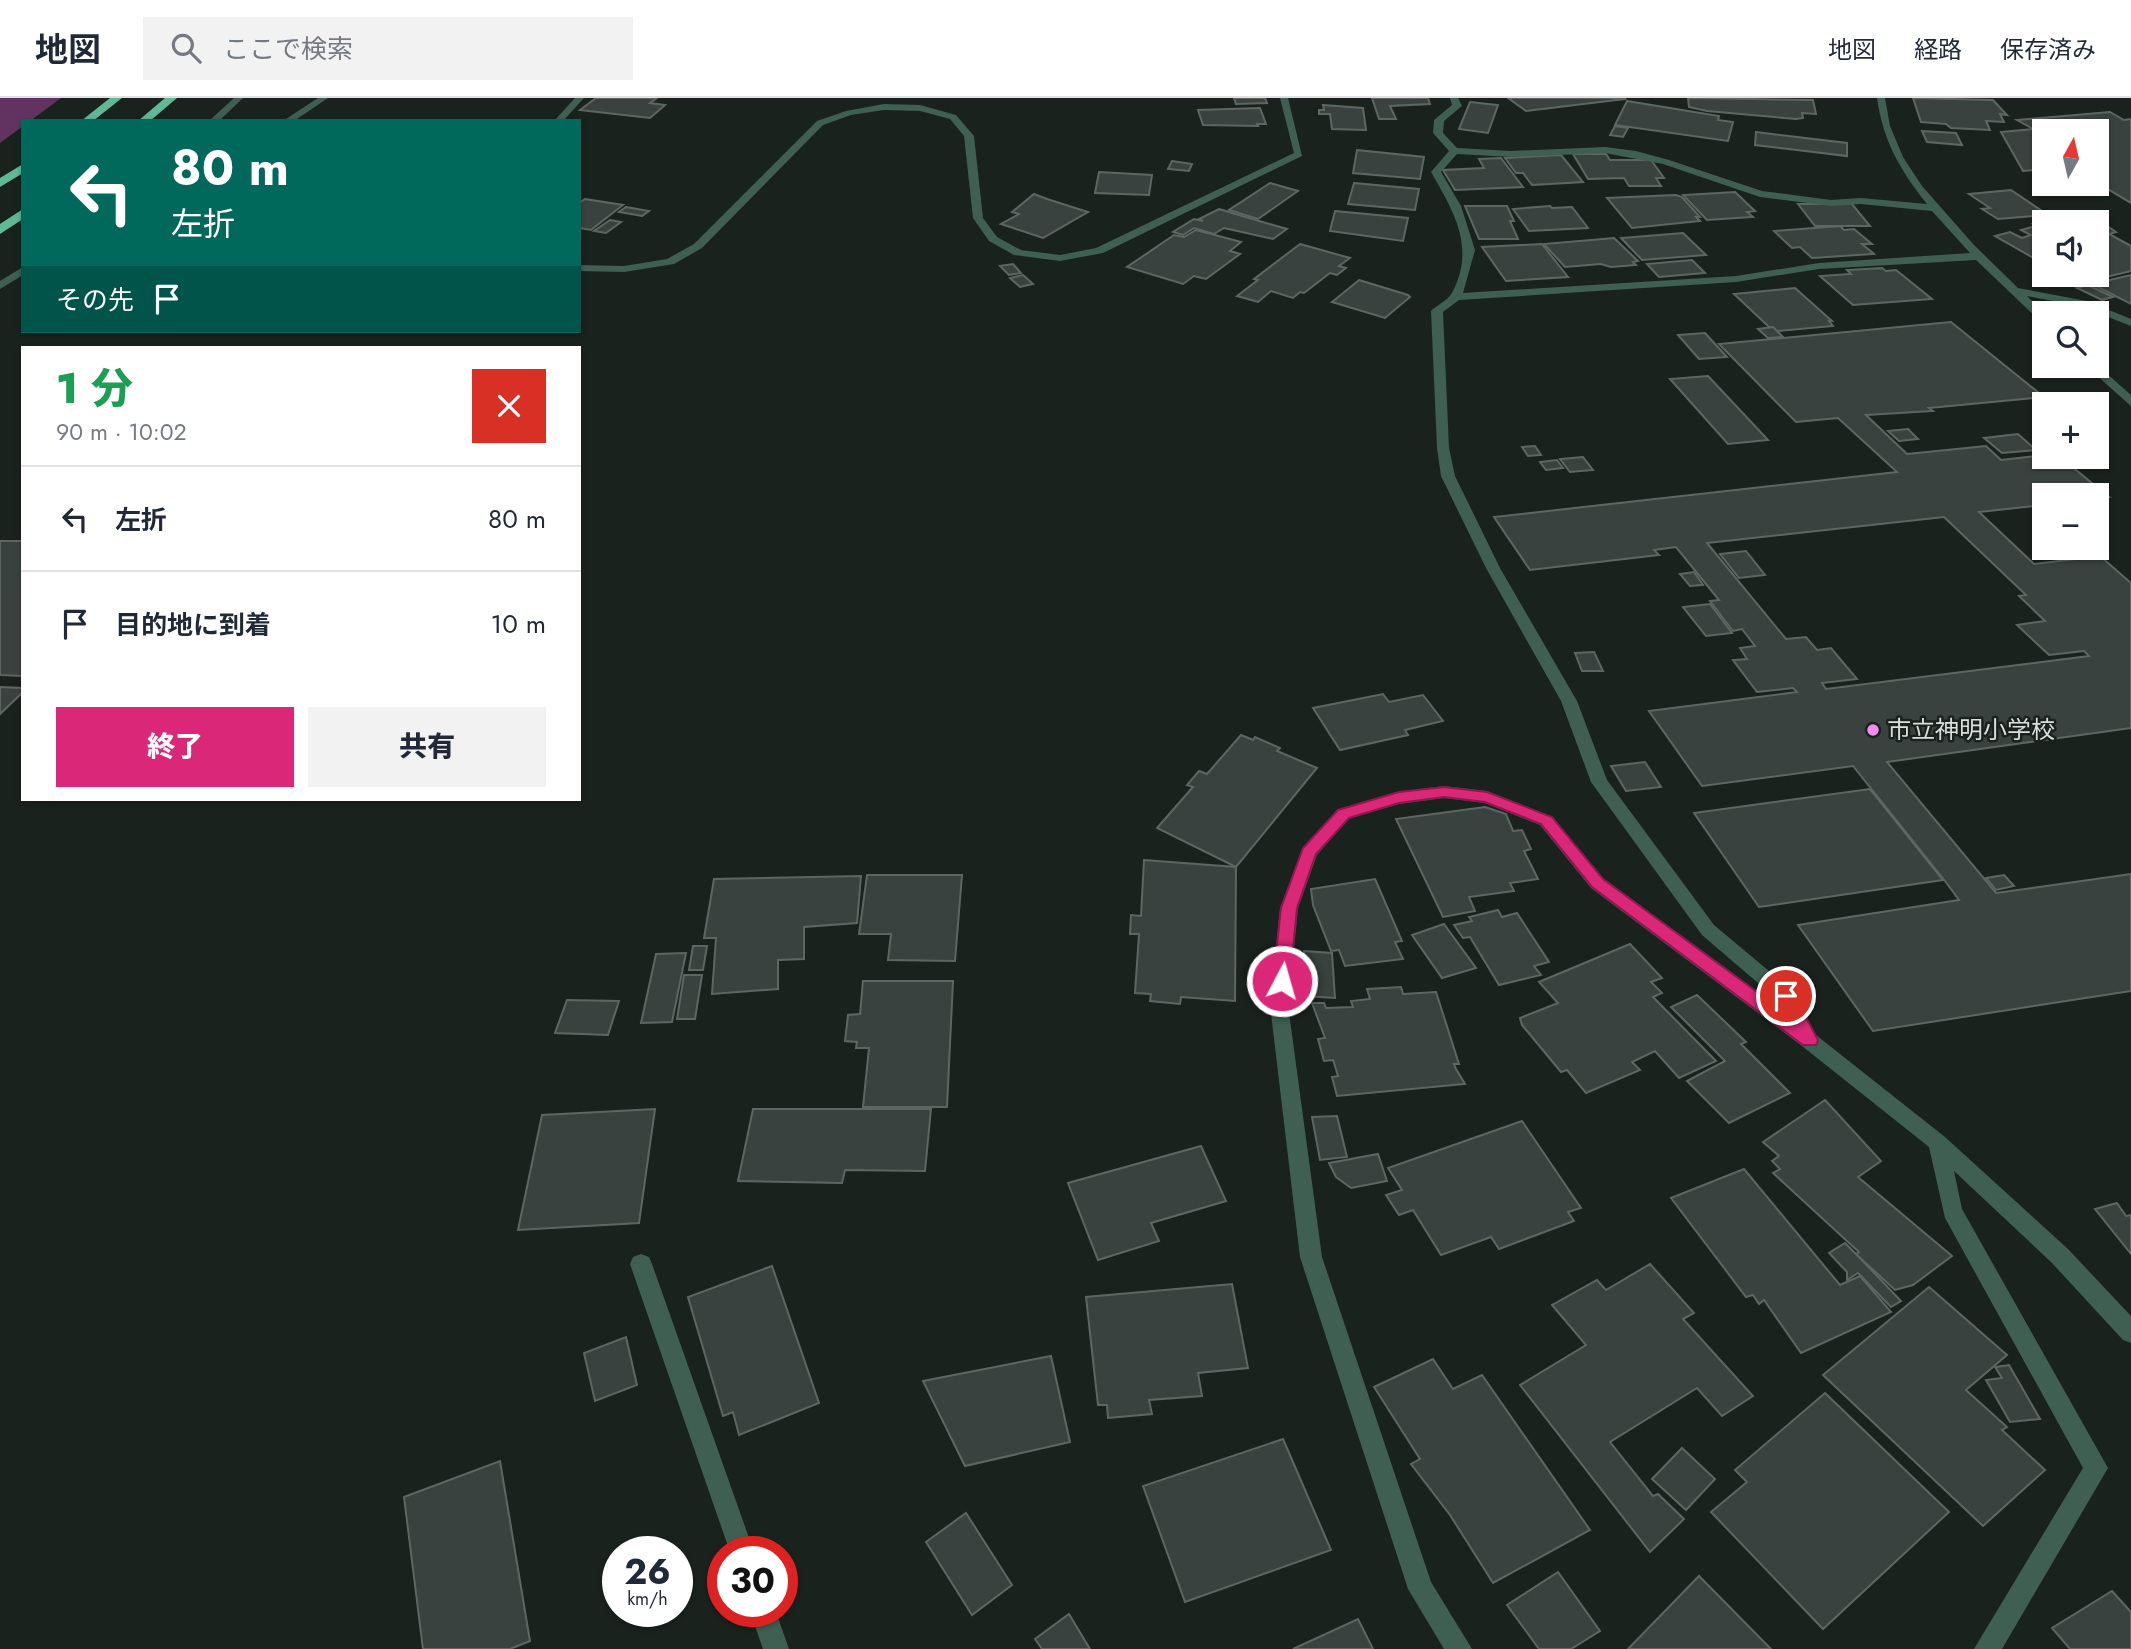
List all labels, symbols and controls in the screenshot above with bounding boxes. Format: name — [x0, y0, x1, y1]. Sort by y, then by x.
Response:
search box — [143, 17, 633, 80]
text: 地図 — [35, 26, 101, 73]
icon: search — [167, 29, 205, 67]
text: ここで検索 — [223, 30, 353, 68]
text: 地図 — [1828, 32, 1876, 67]
text: 経路 — [1914, 32, 1962, 67]
text: 保存済み — [2000, 32, 2096, 67]
north arrow — [2032, 119, 2109, 196]
map controls — [2032, 119, 2109, 560]
text: 80 m — [171, 133, 289, 203]
icon: left — [56, 147, 147, 238]
text: 左折 — [171, 201, 235, 247]
button: sound — [2032, 210, 2109, 287]
icon: arrive — [148, 280, 186, 318]
text: その先 — [56, 281, 134, 319]
button: search — [2032, 301, 2109, 378]
text: 1 分 — [56, 358, 133, 419]
button: close — [472, 369, 546, 443]
button: + — [2032, 392, 2109, 469]
text: 90 m · 10:02 — [56, 415, 187, 449]
button: − — [2032, 483, 2109, 560]
icon: left — [56, 500, 94, 538]
text: 80 m — [488, 500, 546, 538]
text: 左折 — [115, 501, 167, 539]
icon: arrive — [56, 605, 94, 643]
text: 10 m — [491, 605, 546, 643]
text: 目的地に到着 — [115, 606, 271, 644]
button: 終了 — [56, 707, 294, 787]
button: 共有 — [308, 707, 546, 787]
place label: 市立神明小学校 — [1887, 712, 2055, 747]
marker: 市立神明小学校 — [1865, 722, 1881, 738]
position arrow — [1245, 944, 1319, 1018]
pin — [1756, 966, 1816, 1026]
icon: arrive — [1767, 977, 1805, 1015]
speed limit sign: 30 — [707, 1536, 798, 1627]
text: 26 — [624, 1547, 671, 1597]
text: km/h — [627, 1586, 668, 1612]

